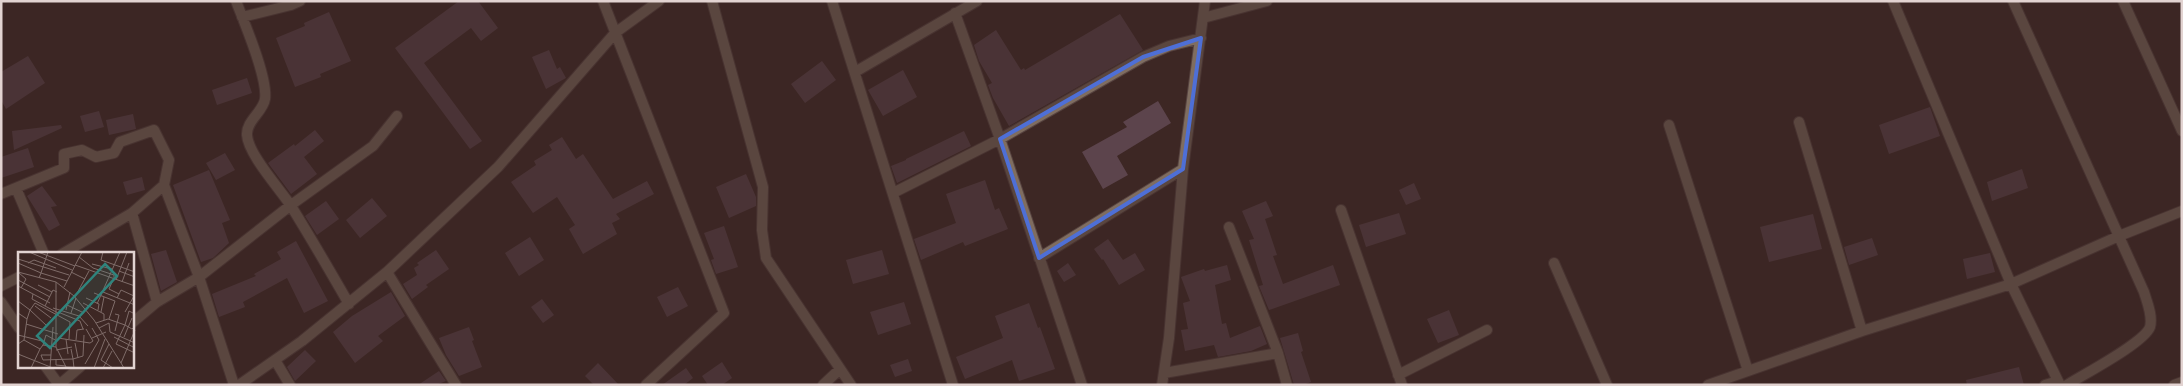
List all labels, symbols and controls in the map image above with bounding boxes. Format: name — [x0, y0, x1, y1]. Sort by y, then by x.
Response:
inset map — [18, 252, 134, 368]

